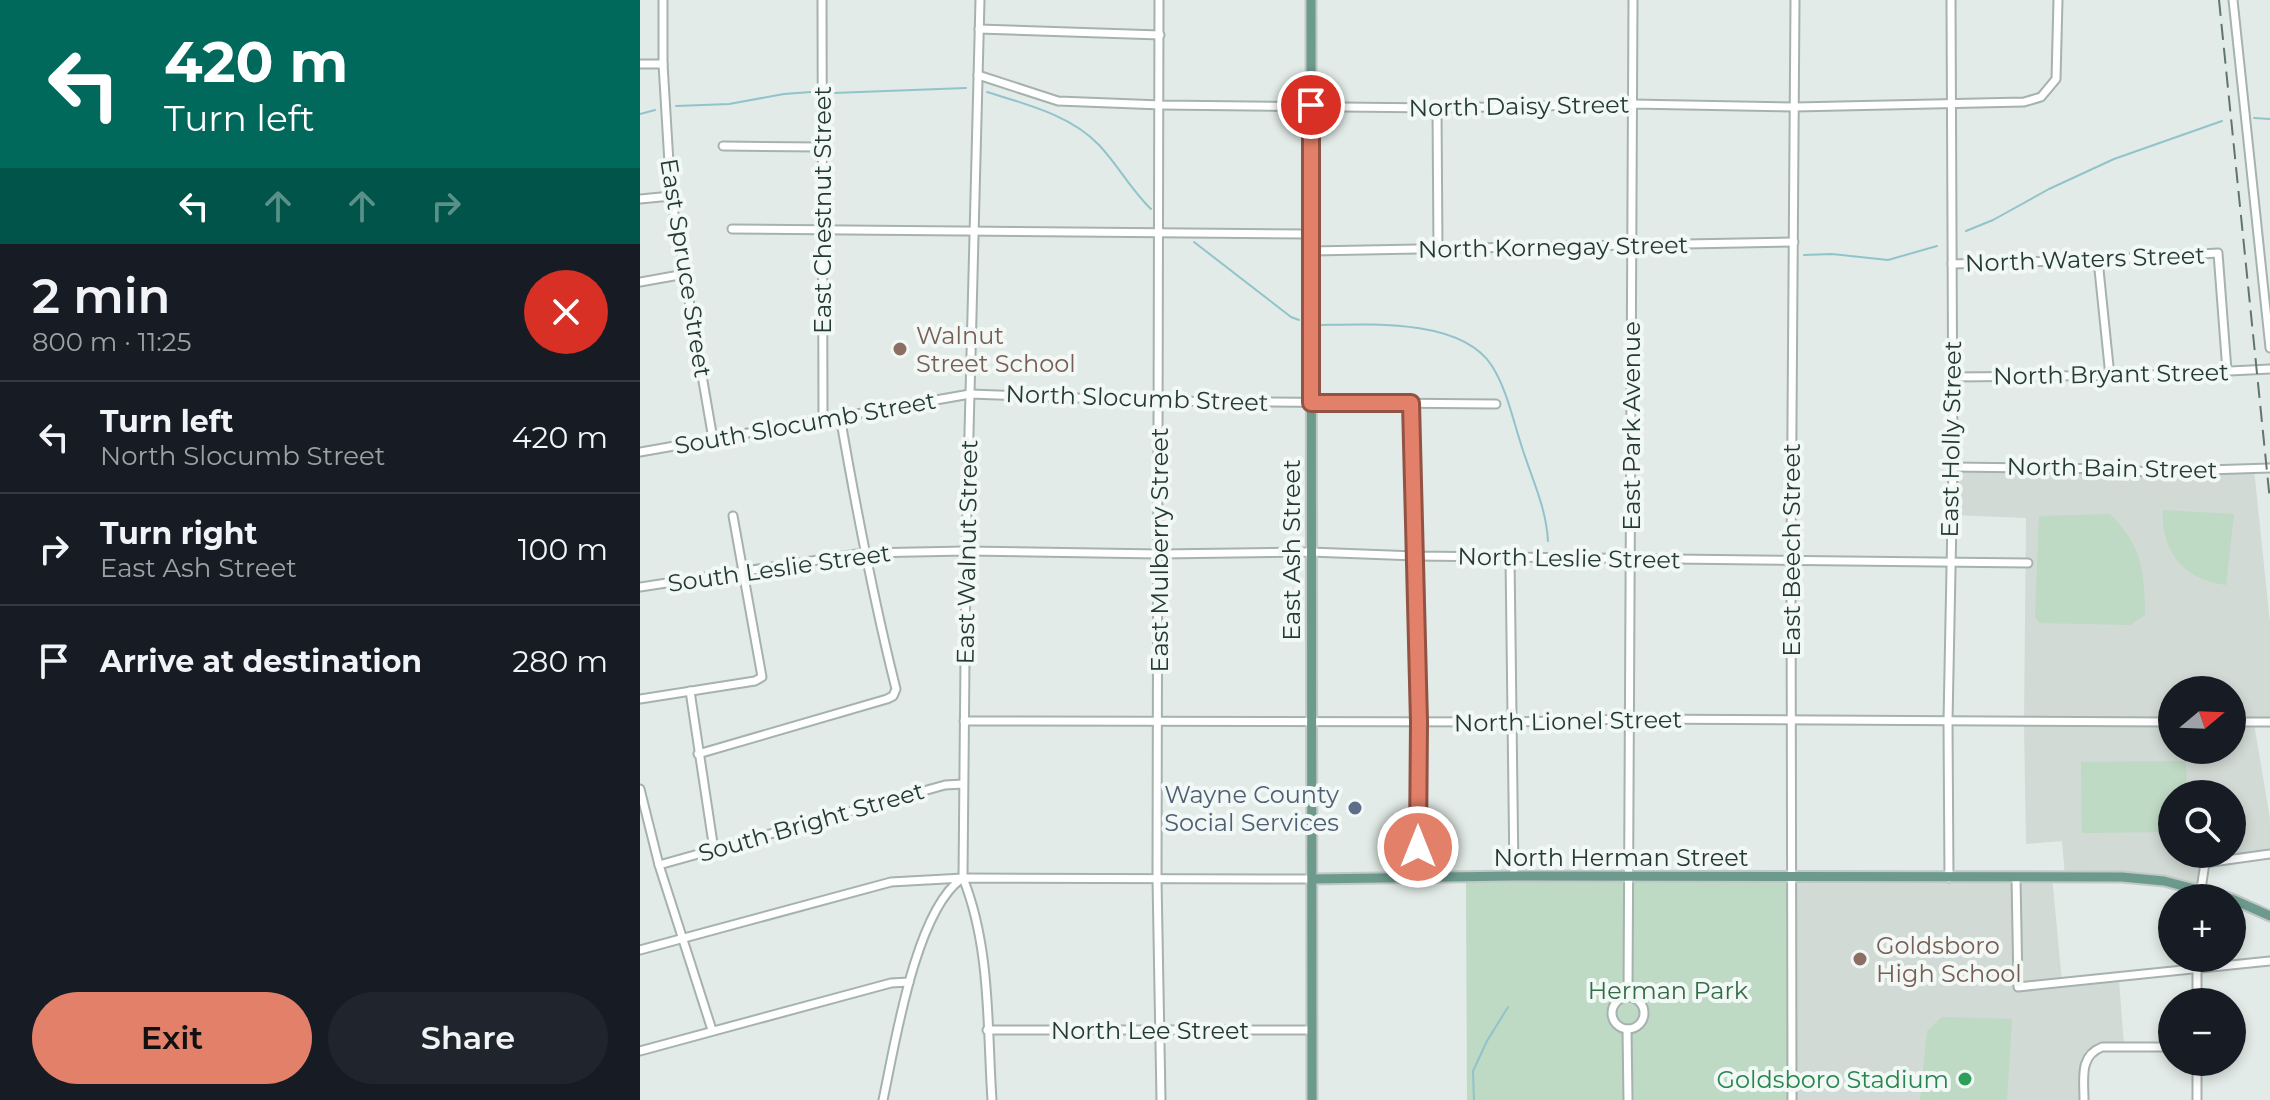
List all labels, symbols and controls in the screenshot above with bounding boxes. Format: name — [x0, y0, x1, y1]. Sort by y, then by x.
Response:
text: 420 m — [164, 28, 348, 96]
icon: left — [32, 32, 136, 136]
pin — [1277, 71, 1345, 139]
icon: arrive — [1289, 83, 1333, 127]
street label: East Chestnut Street — [808, 86, 837, 334]
street label: North Daisy Street — [1408, 90, 1630, 122]
text: Turn left — [164, 96, 315, 140]
street label: East Spruce Street — [654, 156, 718, 380]
icon: left — [172, 184, 216, 228]
icon: ahead — [256, 184, 300, 228]
icon: ahead — [340, 184, 384, 228]
icon: right — [424, 184, 468, 228]
street label: North Kornegay Street — [1418, 230, 1689, 264]
street label: North Waters Street — [1964, 240, 2206, 278]
text: 2 min — [32, 267, 170, 325]
button: close — [524, 270, 608, 354]
place label: Walnut Street School — [916, 321, 1076, 378]
street label: East Park Avenue — [1617, 321, 1646, 531]
text: 800 m · 11:25 — [32, 326, 191, 358]
marker: Walnut Street School — [891, 340, 909, 358]
street label: East Holly Street — [1935, 340, 1967, 538]
street label: North Bryant Street — [1993, 357, 2229, 391]
street label: North Slocumb Street — [1005, 379, 1269, 417]
street label: South Slocumb Street — [672, 386, 938, 460]
text: Turn left — [100, 403, 233, 440]
icon: left — [32, 415, 76, 459]
text: 420 m — [512, 419, 608, 456]
street label: East Mulberry Street — [1145, 427, 1174, 672]
street label: East Walnut Street — [951, 439, 983, 665]
text: North Slocumb Street — [100, 440, 385, 472]
street label: East Beech Street — [1777, 443, 1806, 657]
street label: North Bain Street — [2006, 452, 2218, 484]
street label: East Ash Street — [1277, 459, 1306, 641]
text: Turn right — [100, 515, 257, 552]
icon: right — [32, 527, 76, 571]
text: 100 m — [518, 531, 608, 568]
street label: South Leslie Street — [666, 538, 892, 598]
street label: North Leslie Street — [1457, 542, 1681, 574]
text: East Ash Street — [100, 552, 297, 584]
icon: arrive — [32, 639, 76, 683]
text: Arrive at destination — [100, 643, 422, 680]
text: 280 m — [512, 643, 608, 680]
north arrow — [2158, 676, 2246, 764]
map controls — [2158, 676, 2246, 1076]
street label: North Lionel Street — [1454, 705, 1683, 737]
street label: South Bright Street — [695, 776, 927, 868]
place label: Wayne County Social Services — [1164, 780, 1339, 837]
button: search — [2158, 780, 2246, 868]
marker: Wayne County Social Services — [1346, 799, 1364, 817]
position arrow — [1376, 805, 1460, 889]
street label: North Herman Street — [1494, 843, 1749, 872]
button: + — [2158, 884, 2246, 972]
place label: Goldsboro High School — [1876, 931, 2022, 988]
marker: Goldsboro High School — [1851, 950, 1869, 968]
park label: Herman Park — [1588, 976, 1749, 1005]
button: − — [2158, 988, 2246, 1076]
button: Exit — [32, 992, 312, 1084]
button: Share — [328, 992, 608, 1084]
street label: North Lee Street — [1051, 1016, 1250, 1045]
place label: Goldsboro Stadium — [1716, 1065, 1949, 1094]
marker: Goldsboro Stadium — [1956, 1070, 1974, 1088]

